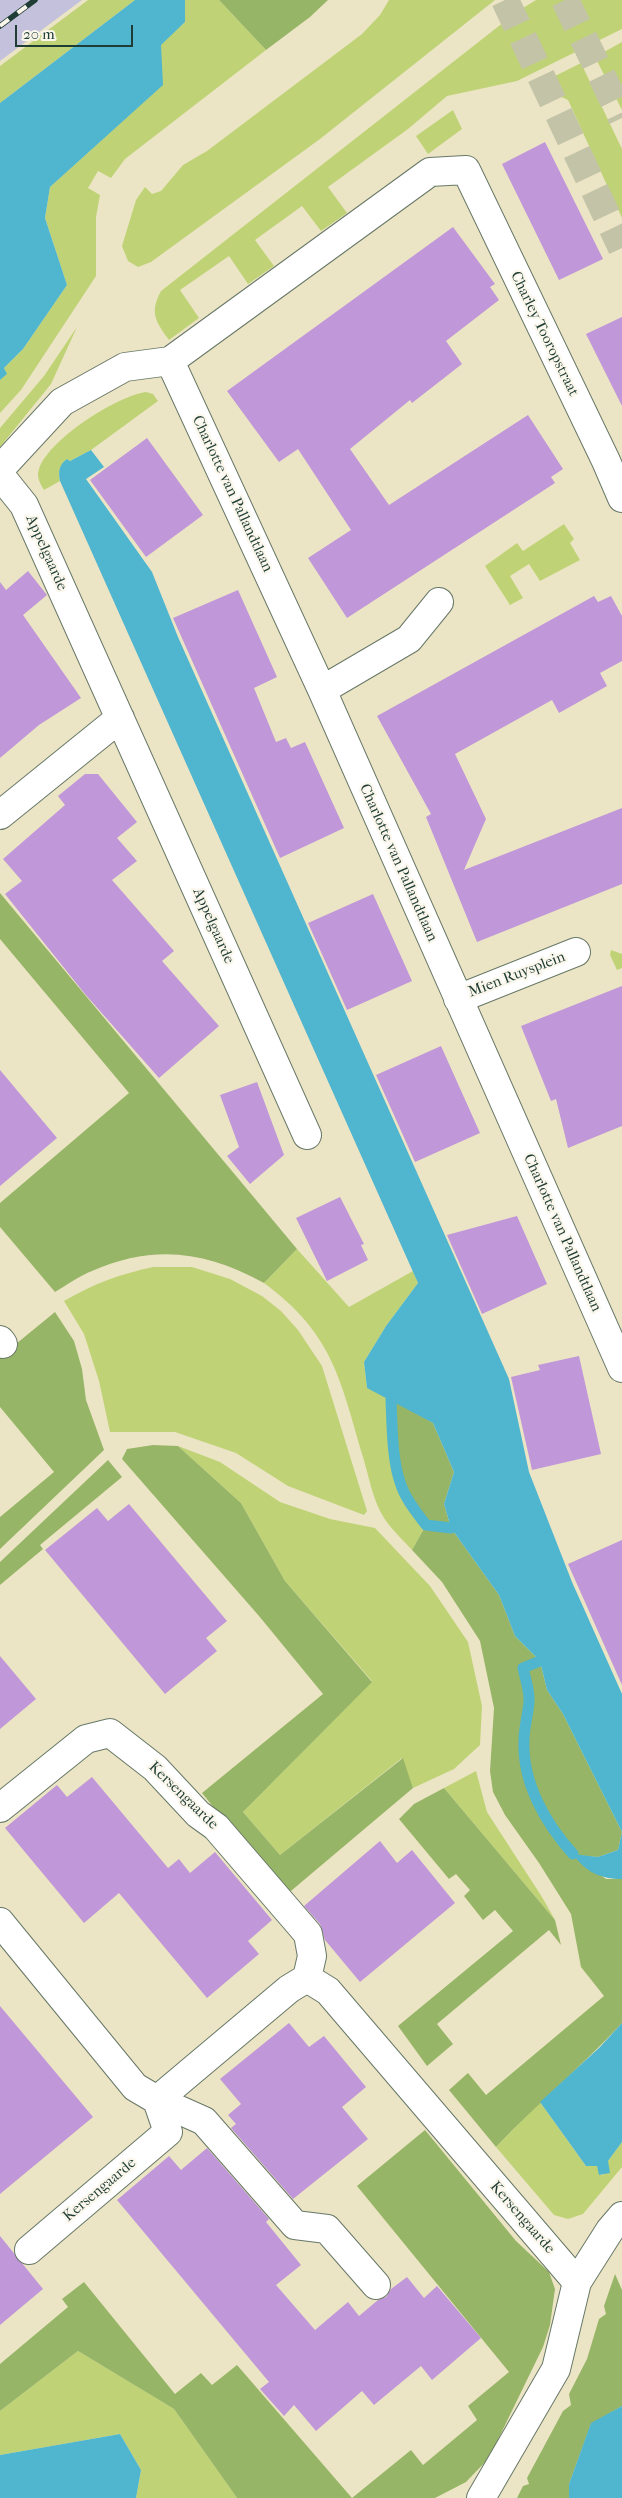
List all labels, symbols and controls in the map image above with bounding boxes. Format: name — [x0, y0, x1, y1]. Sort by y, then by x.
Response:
scale bar — [18, 15, 135, 47]
text: 20 m — [23, 25, 55, 43]
street label: Charley Tooropstraat — [506, 269, 582, 399]
street label: Charlotte van Pallandtlaan — [188, 413, 276, 575]
street label: Appelgaarde — [21, 512, 71, 594]
street label: Charlotte van Pallandtlaan — [355, 781, 441, 945]
street label: Appelgaarde — [188, 885, 238, 967]
street label: Mien Ruysplein — [466, 948, 568, 1002]
street label: Charlotte van Pallandtlaan — [519, 1151, 605, 1315]
street label: Kersengaarde — [144, 1758, 222, 1834]
street label: Kersengaarde — [60, 2154, 140, 2226]
street label: Kersengaarde — [486, 2178, 558, 2258]

